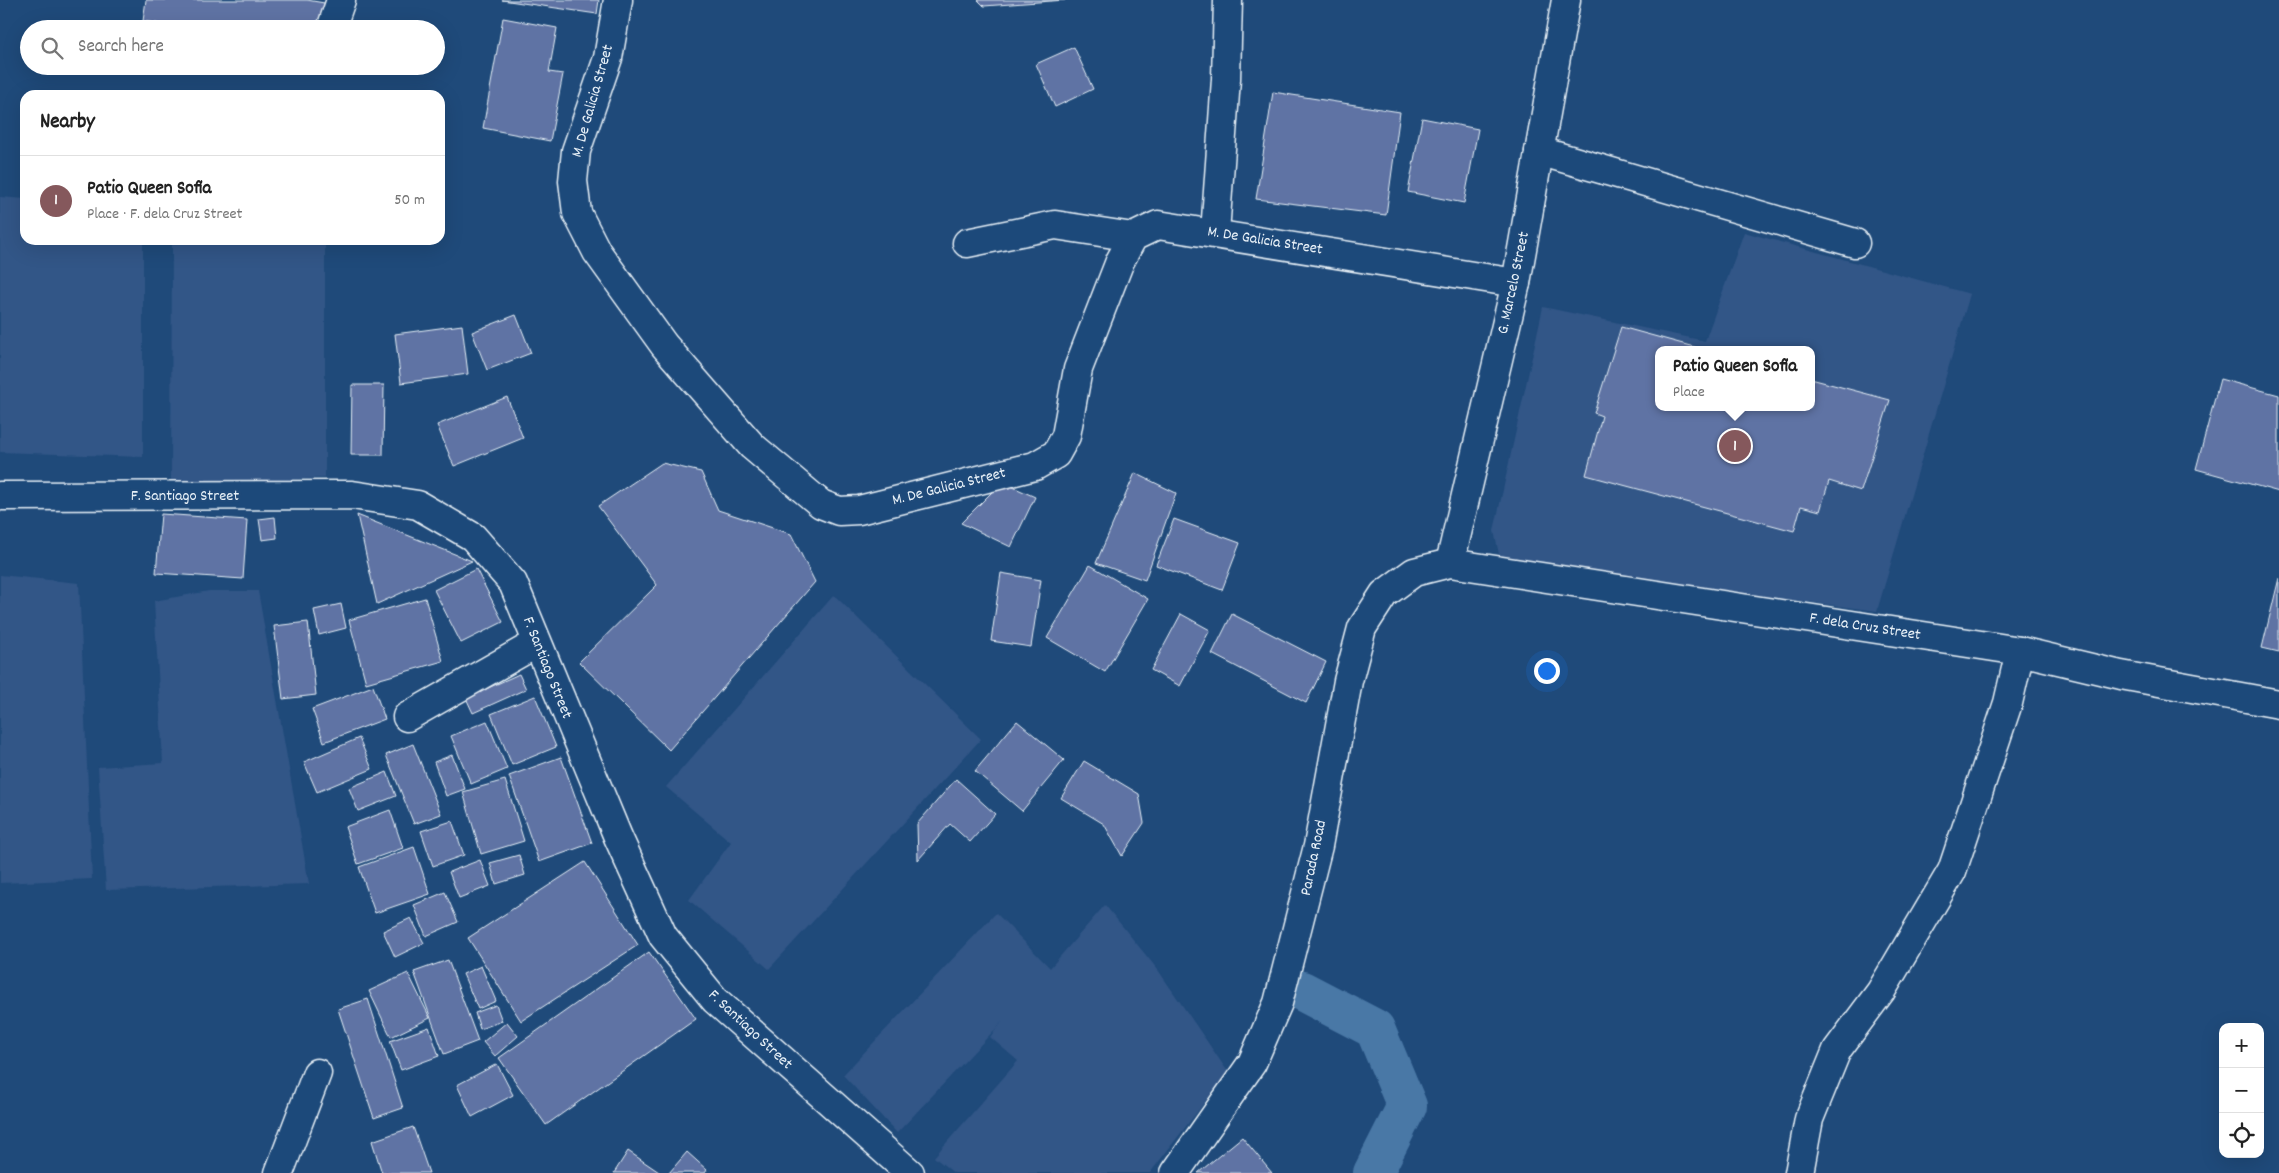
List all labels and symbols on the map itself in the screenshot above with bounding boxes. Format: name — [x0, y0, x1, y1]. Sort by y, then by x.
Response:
street label: M. De Galicia Street — [566, 42, 620, 160]
street label: M. De Galicia Street — [1206, 221, 1324, 261]
street label: G. Marcelo Street — [1492, 230, 1536, 336]
pin: 1 — [1719, 427, 1751, 465]
street label: M. De Galicia Street — [890, 462, 1008, 512]
street label: F. Santiago Street — [131, 485, 239, 508]
street label: F. dela Cruz Street — [1808, 607, 1922, 647]
street label: F. Santiago Street — [516, 613, 578, 723]
your location — [1534, 658, 1560, 684]
street label: Parada Road — [1295, 818, 1333, 898]
street label: F. Santiago Street — [703, 985, 798, 1075]

